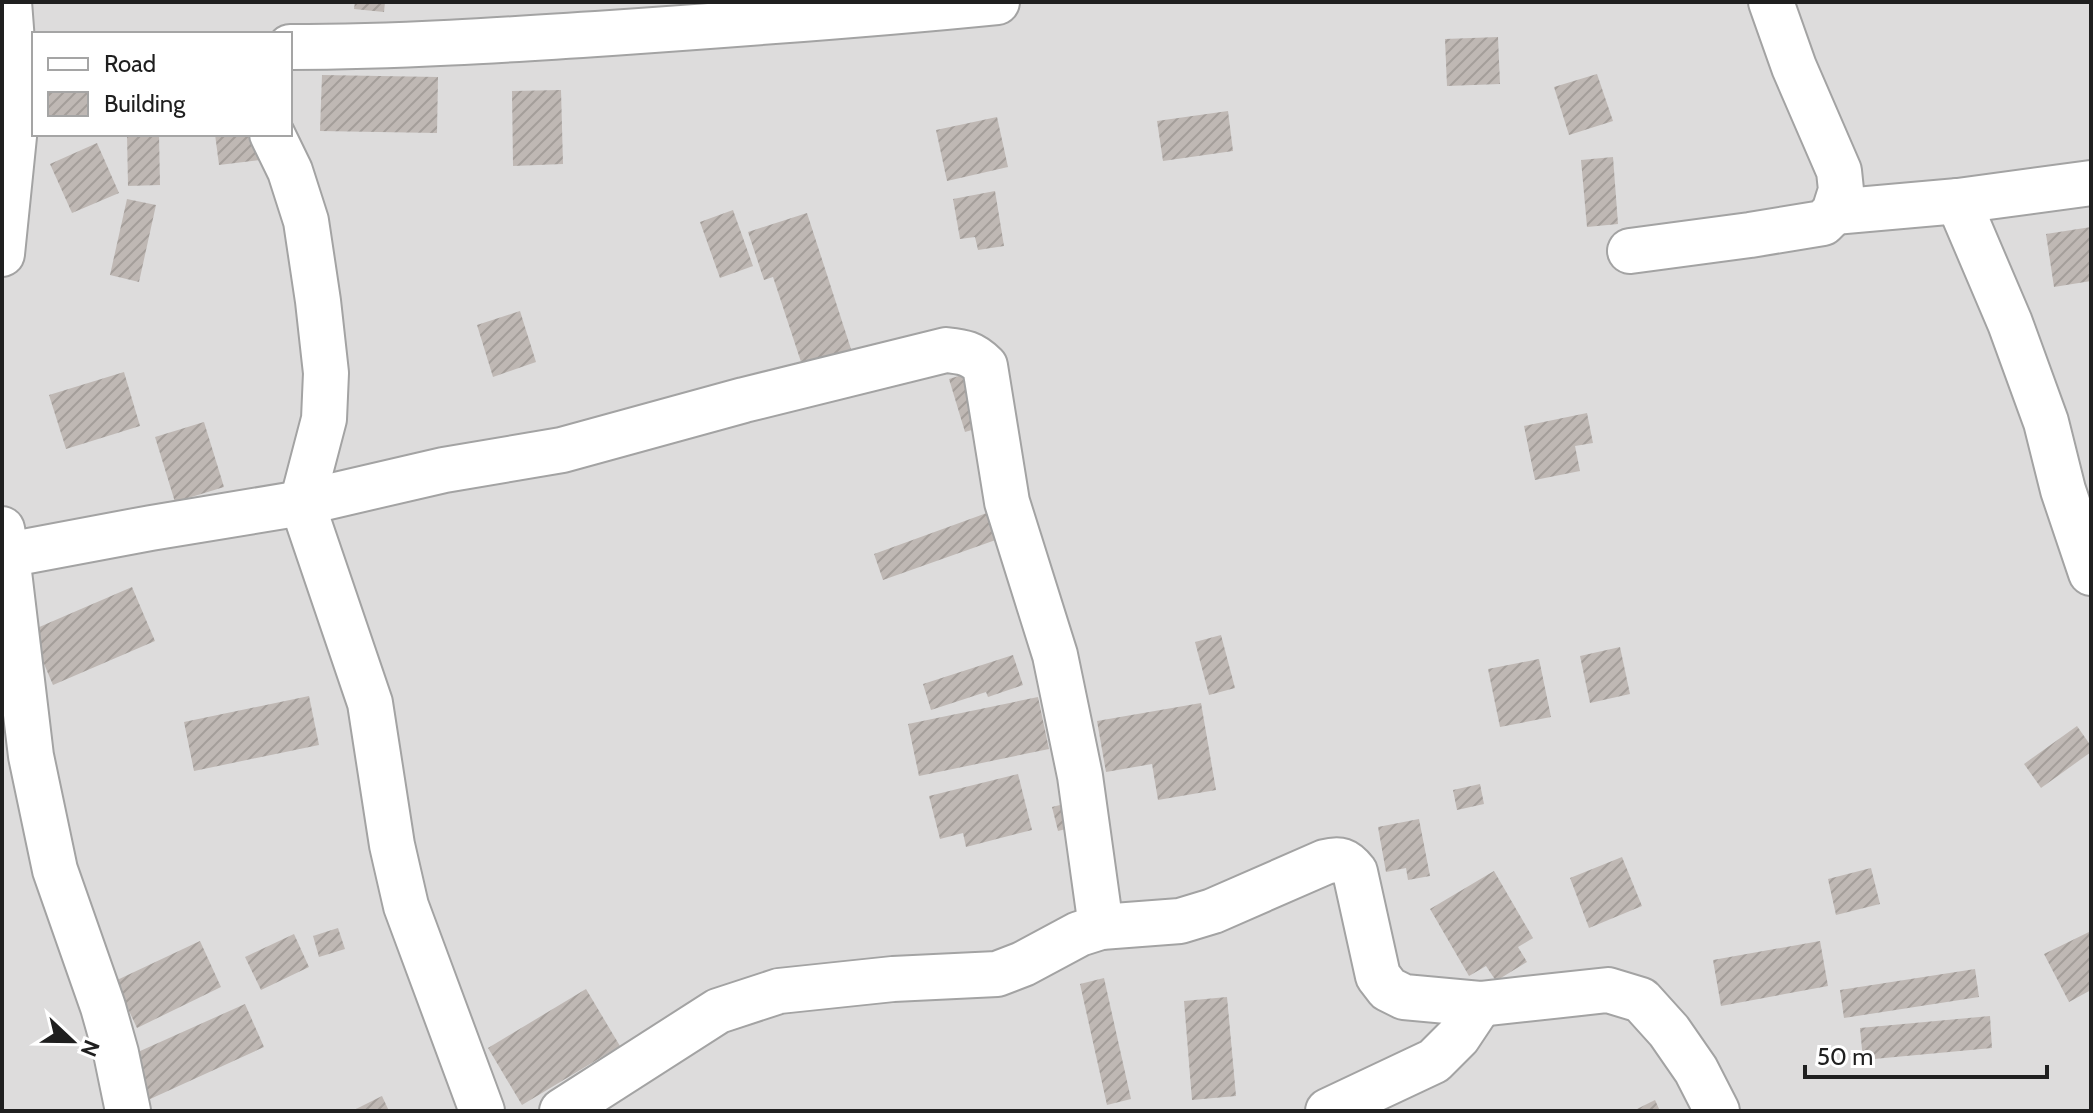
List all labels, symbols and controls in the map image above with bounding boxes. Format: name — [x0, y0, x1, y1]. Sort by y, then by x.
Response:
legend — [32, 32, 292, 136]
text: Road — [104, 49, 156, 78]
text: Building — [104, 89, 186, 118]
north arrow — [32, 1001, 112, 1081]
scale bar — [1805, 1029, 2047, 1079]
text: N — [75, 1036, 106, 1061]
text: 50 m — [1817, 1042, 1873, 1071]

